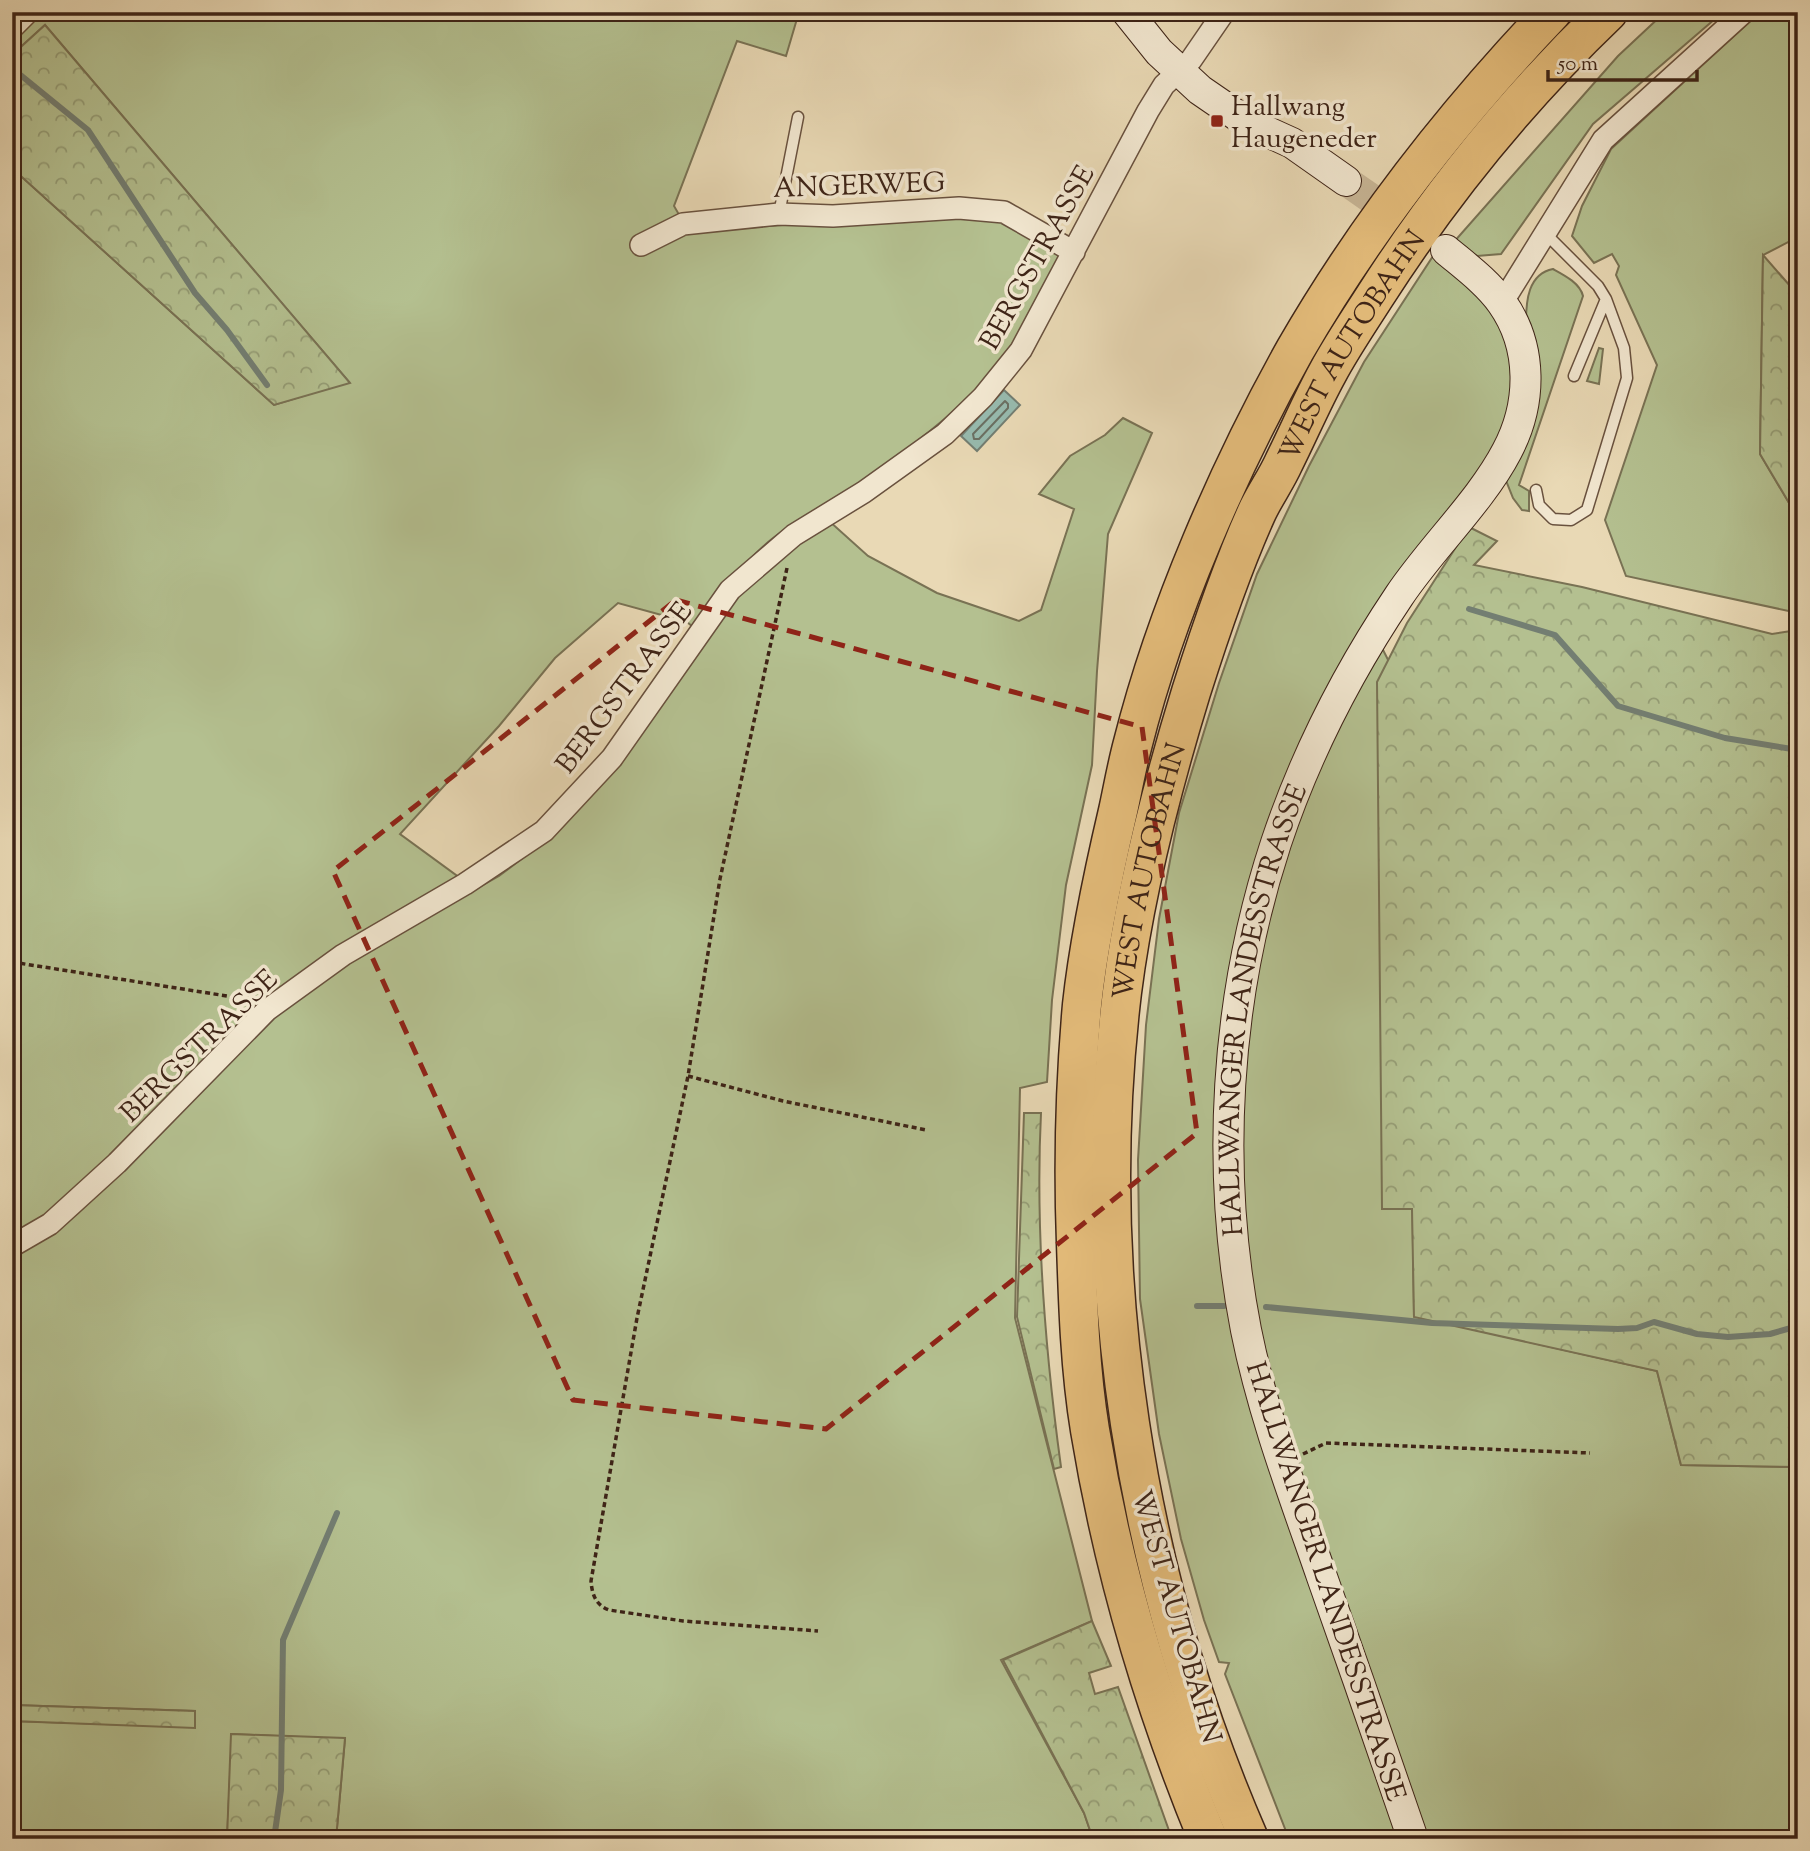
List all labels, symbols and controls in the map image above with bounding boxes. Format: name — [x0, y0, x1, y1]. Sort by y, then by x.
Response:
scale bar — [1548, 38, 1696, 82]
text: 50 m — [1557, 50, 1598, 80]
place label: Hallwang Haugeneder — [1231, 88, 1377, 160]
marker: Hallwang Haugeneder — [1209, 113, 1225, 129]
street label: BERGSTRASSE — [971, 159, 1106, 358]
street label: ANGERWEG — [772, 164, 946, 210]
street label: WEST AUTOBAHN — [1270, 223, 1436, 468]
street label: BERGSTRASSE — [547, 595, 703, 783]
street label: WEST AUTOBAHN — [1104, 739, 1198, 1002]
street label: HALLWANGER LANDESSTRASSE — [1211, 778, 1319, 1238]
street label: BERGSTRASSE — [112, 961, 288, 1133]
street label: HALLWANGER LANDESSTRASSE — [1234, 1357, 1414, 1807]
street label: WEST AUTOBAHN — [1120, 1485, 1230, 1748]

